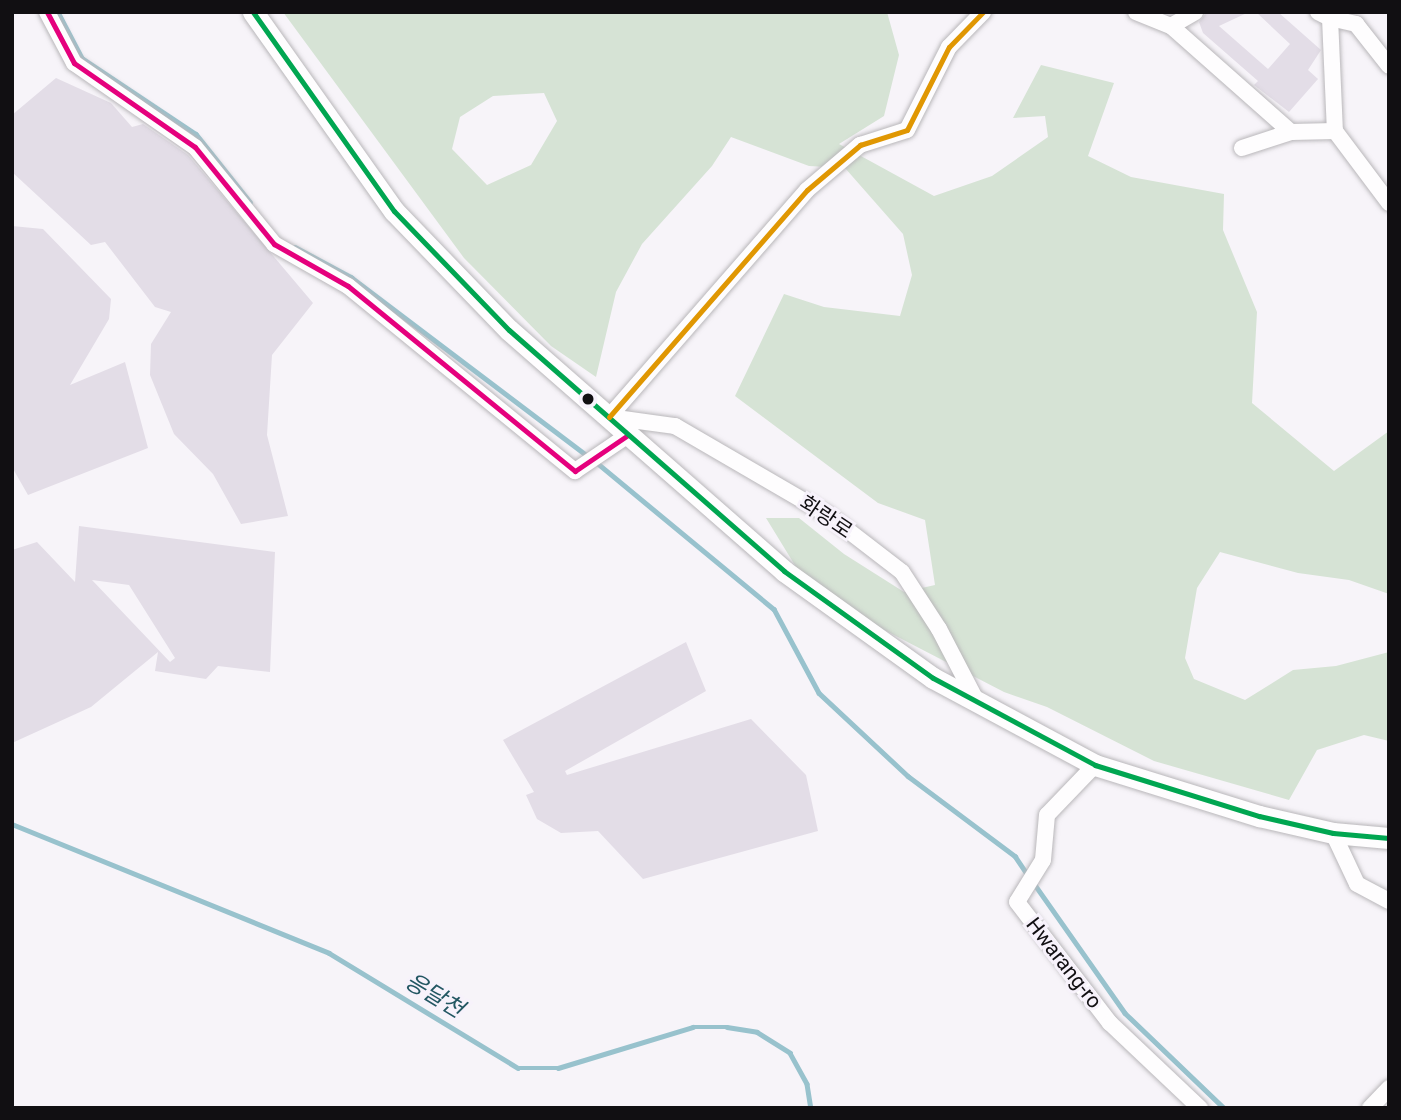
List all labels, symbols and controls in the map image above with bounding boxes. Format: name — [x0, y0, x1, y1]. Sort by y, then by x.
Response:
unlabelled marker — [581, 392, 595, 406]
street label: 화랑로 — [795, 490, 857, 544]
street label: Hwarang-ro — [1021, 913, 1107, 1013]
water label: 응달천 — [400, 968, 468, 1024]

